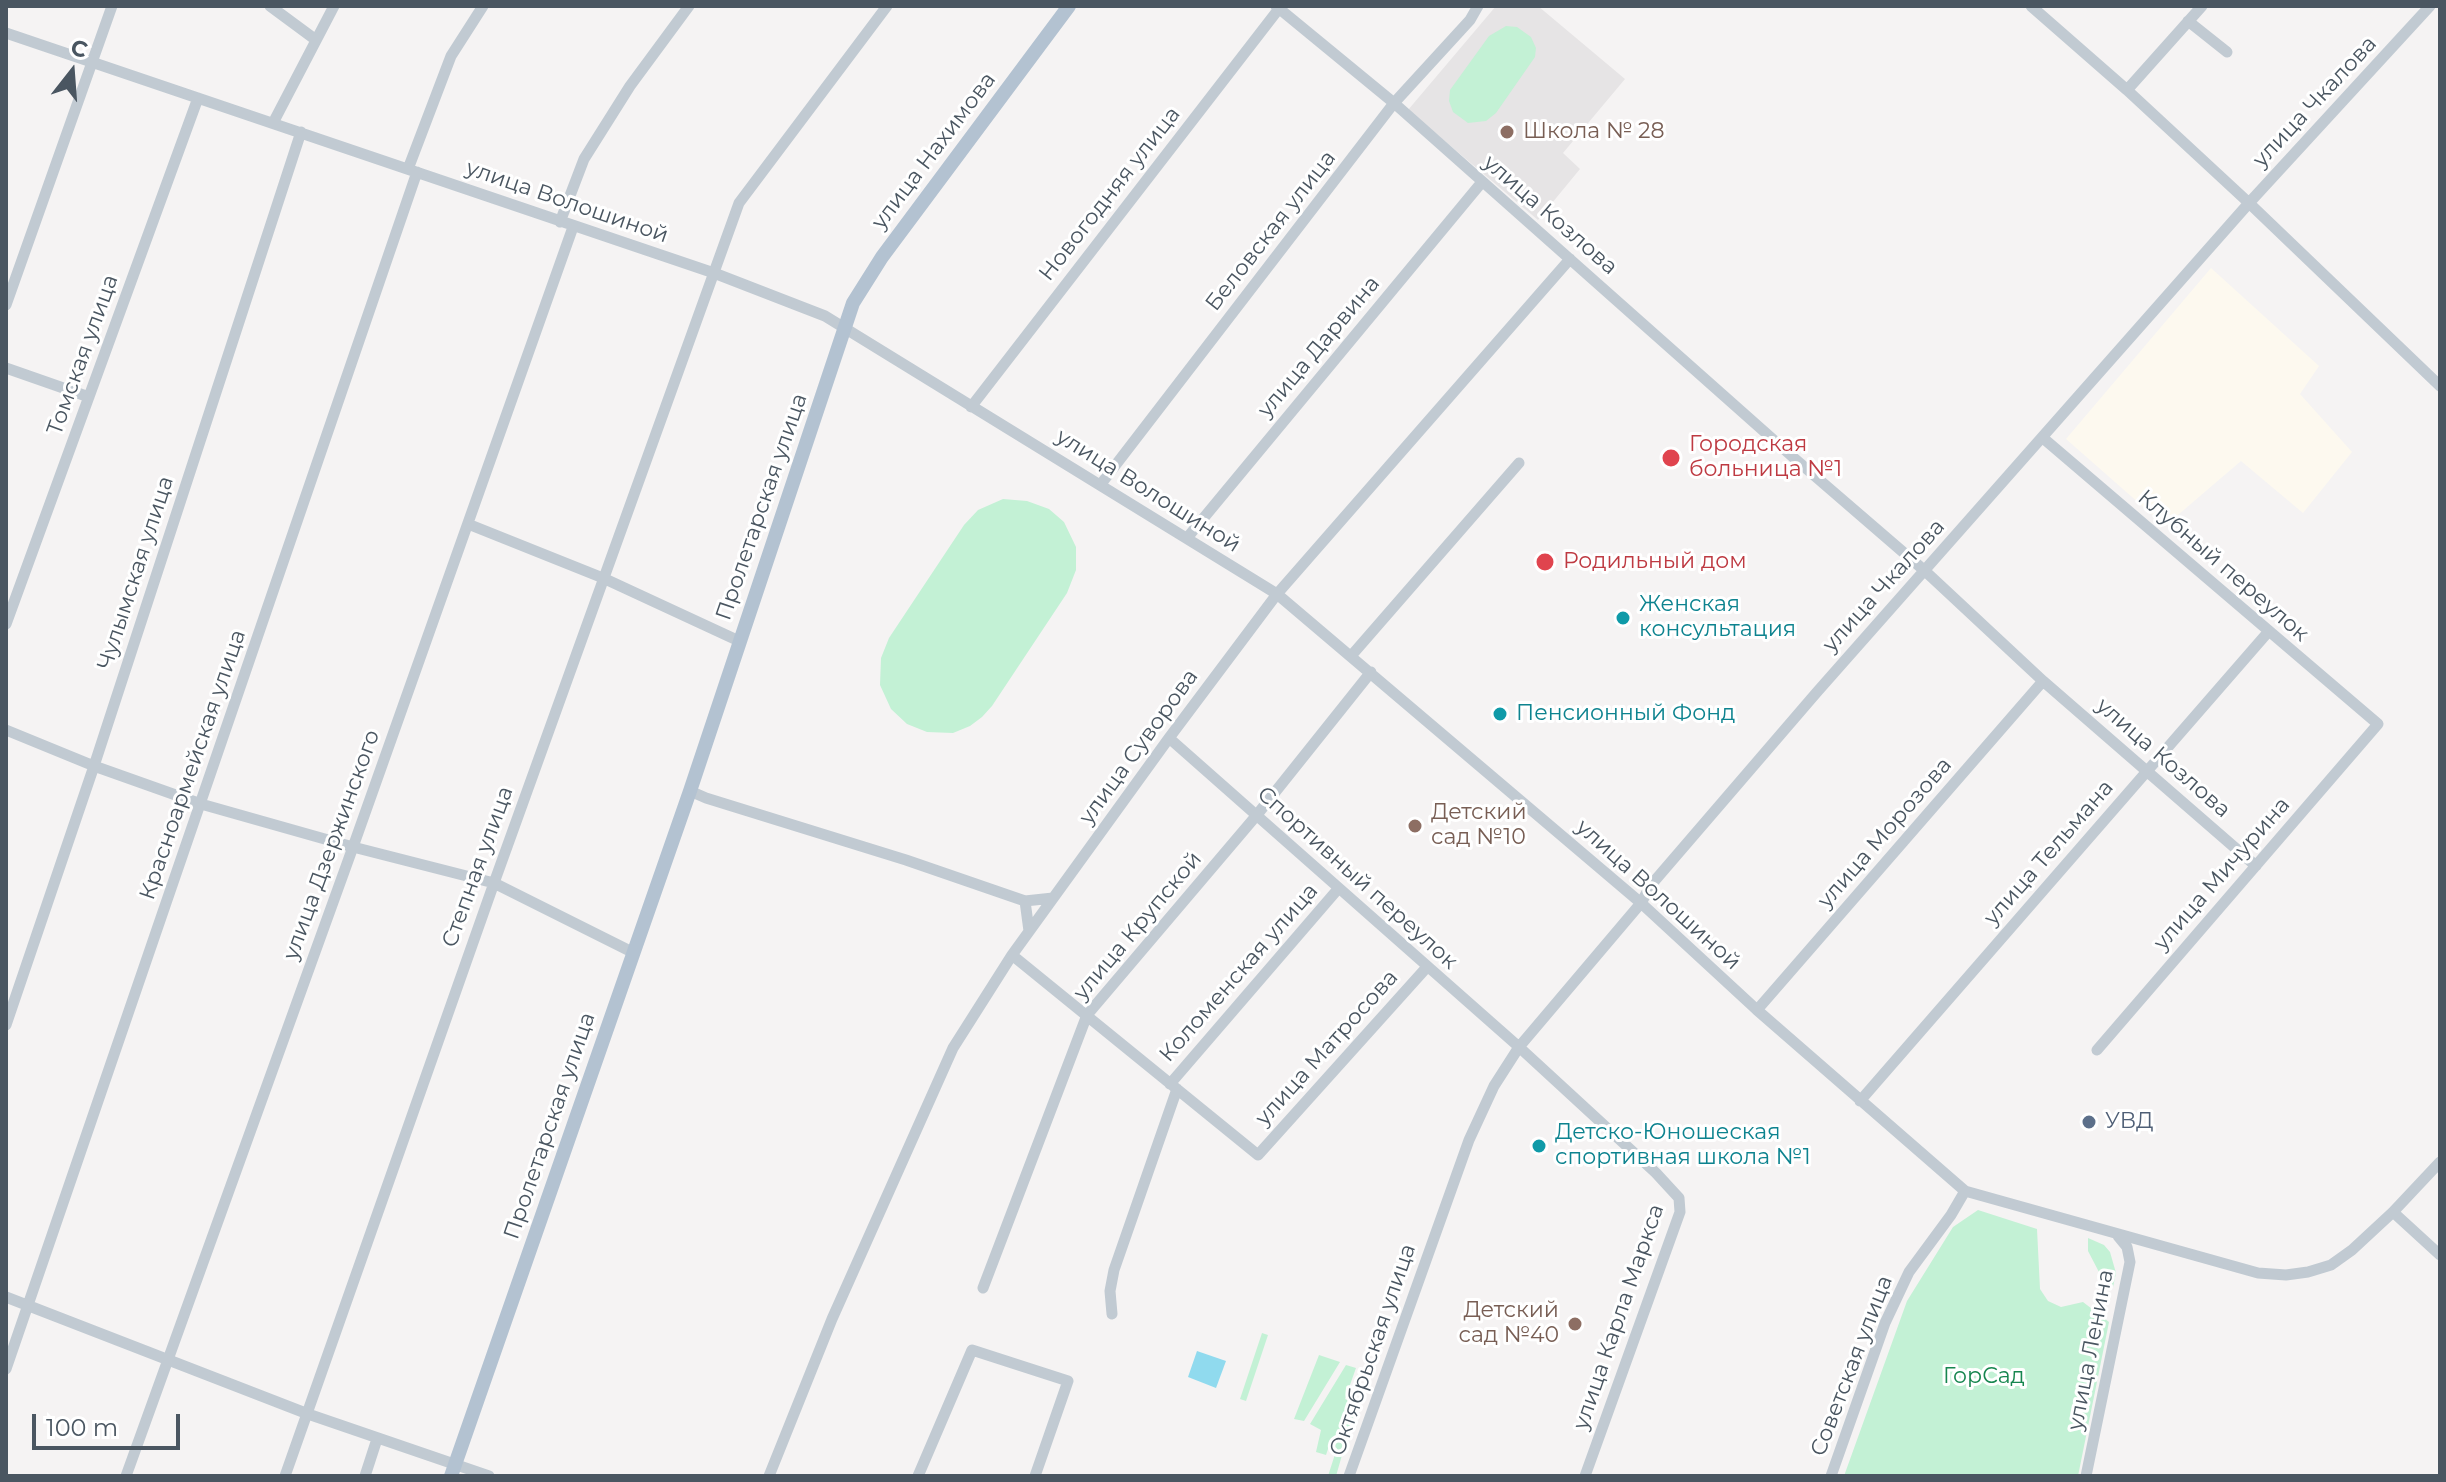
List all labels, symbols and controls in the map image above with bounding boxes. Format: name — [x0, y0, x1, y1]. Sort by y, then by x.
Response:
street label: улица Чкалова — [2247, 31, 2383, 173]
north arrow — [32, 32, 112, 112]
text: С — [68, 33, 91, 64]
street label: улица Нахимова — [866, 67, 1002, 235]
street label: Новогодняя улица — [1034, 102, 1186, 286]
place label: Школа № 28 — [1523, 119, 1665, 145]
marker: Школа № 28 — [1498, 123, 1516, 141]
street label: Беловская улица — [1200, 146, 1342, 316]
street label: улица Козлова — [1478, 150, 1622, 280]
street label: улица Волошиной — [462, 155, 672, 249]
street label: Томская улица — [42, 271, 124, 439]
street label: улица Дарвина — [1252, 271, 1386, 423]
street label: Пролетарская улица — [711, 390, 813, 624]
street label: улица Волошиной — [1051, 424, 1245, 558]
place label: Городская больница №1 — [1689, 432, 1842, 484]
marker: Городская больница №1 — [1660, 447, 1682, 469]
street label: Чулымская улица — [92, 473, 180, 673]
street label: Клубный переулок — [2132, 485, 2314, 647]
street label: улица Чкалова — [1817, 514, 1951, 658]
place label: Родильный дом — [1563, 549, 1747, 575]
marker: Родильный дом — [1534, 551, 1556, 573]
place label: Женская консультация — [1639, 592, 1796, 644]
marker: Женская консультация — [1614, 609, 1632, 627]
street label: Красноармейская улица — [134, 627, 252, 903]
street label: улица Суворова — [1074, 664, 1204, 830]
street label: улица Козлова — [2091, 693, 2235, 823]
place label: Пенсионный Фонд — [1516, 701, 1735, 727]
marker: Пенсионный Фонд — [1491, 705, 1509, 723]
street label: улица Дзержинского — [278, 726, 386, 964]
street label: улица Морозова — [1812, 752, 1958, 914]
street label: улица Тельмана — [1979, 775, 2119, 931]
street label: Спортивный переулок — [1251, 781, 1463, 975]
street label: Степная улица — [437, 783, 519, 951]
street label: улица Мичурина — [2148, 792, 2296, 956]
place label: Детский сад №10 — [1431, 800, 1527, 852]
street label: улица Волошиной — [1570, 814, 1746, 976]
marker: Детский сад №10 — [1406, 817, 1424, 835]
street label: улица Крупской — [1068, 846, 1208, 1006]
street label: Коломенская улица — [1154, 878, 1324, 1068]
street label: улица Матросова — [1250, 965, 1404, 1131]
street label: Пролетарская улица — [499, 1009, 601, 1243]
place label: УВД — [2105, 1109, 2153, 1135]
marker: УВД — [2080, 1113, 2098, 1131]
place label: Детско-Юношеская спортивная школа №1 — [1555, 1120, 1811, 1172]
marker: Детско-Юношеская спортивная школа №1 — [1530, 1137, 1548, 1155]
street label: улица Карла Маркса — [1568, 1201, 1670, 1433]
street label: Октябрьская улица — [1324, 1241, 1422, 1459]
street label: улица Ленина — [2062, 1267, 2120, 1433]
street label: Советская улица — [1805, 1272, 1899, 1460]
place label: Детский сад №40 — [1459, 1298, 1559, 1350]
marker: Детский сад №40 — [1566, 1315, 1584, 1333]
park label: ГорСад — [1943, 1364, 2025, 1390]
scale bar — [36, 1398, 184, 1448]
text: 100 m — [46, 1413, 118, 1442]

